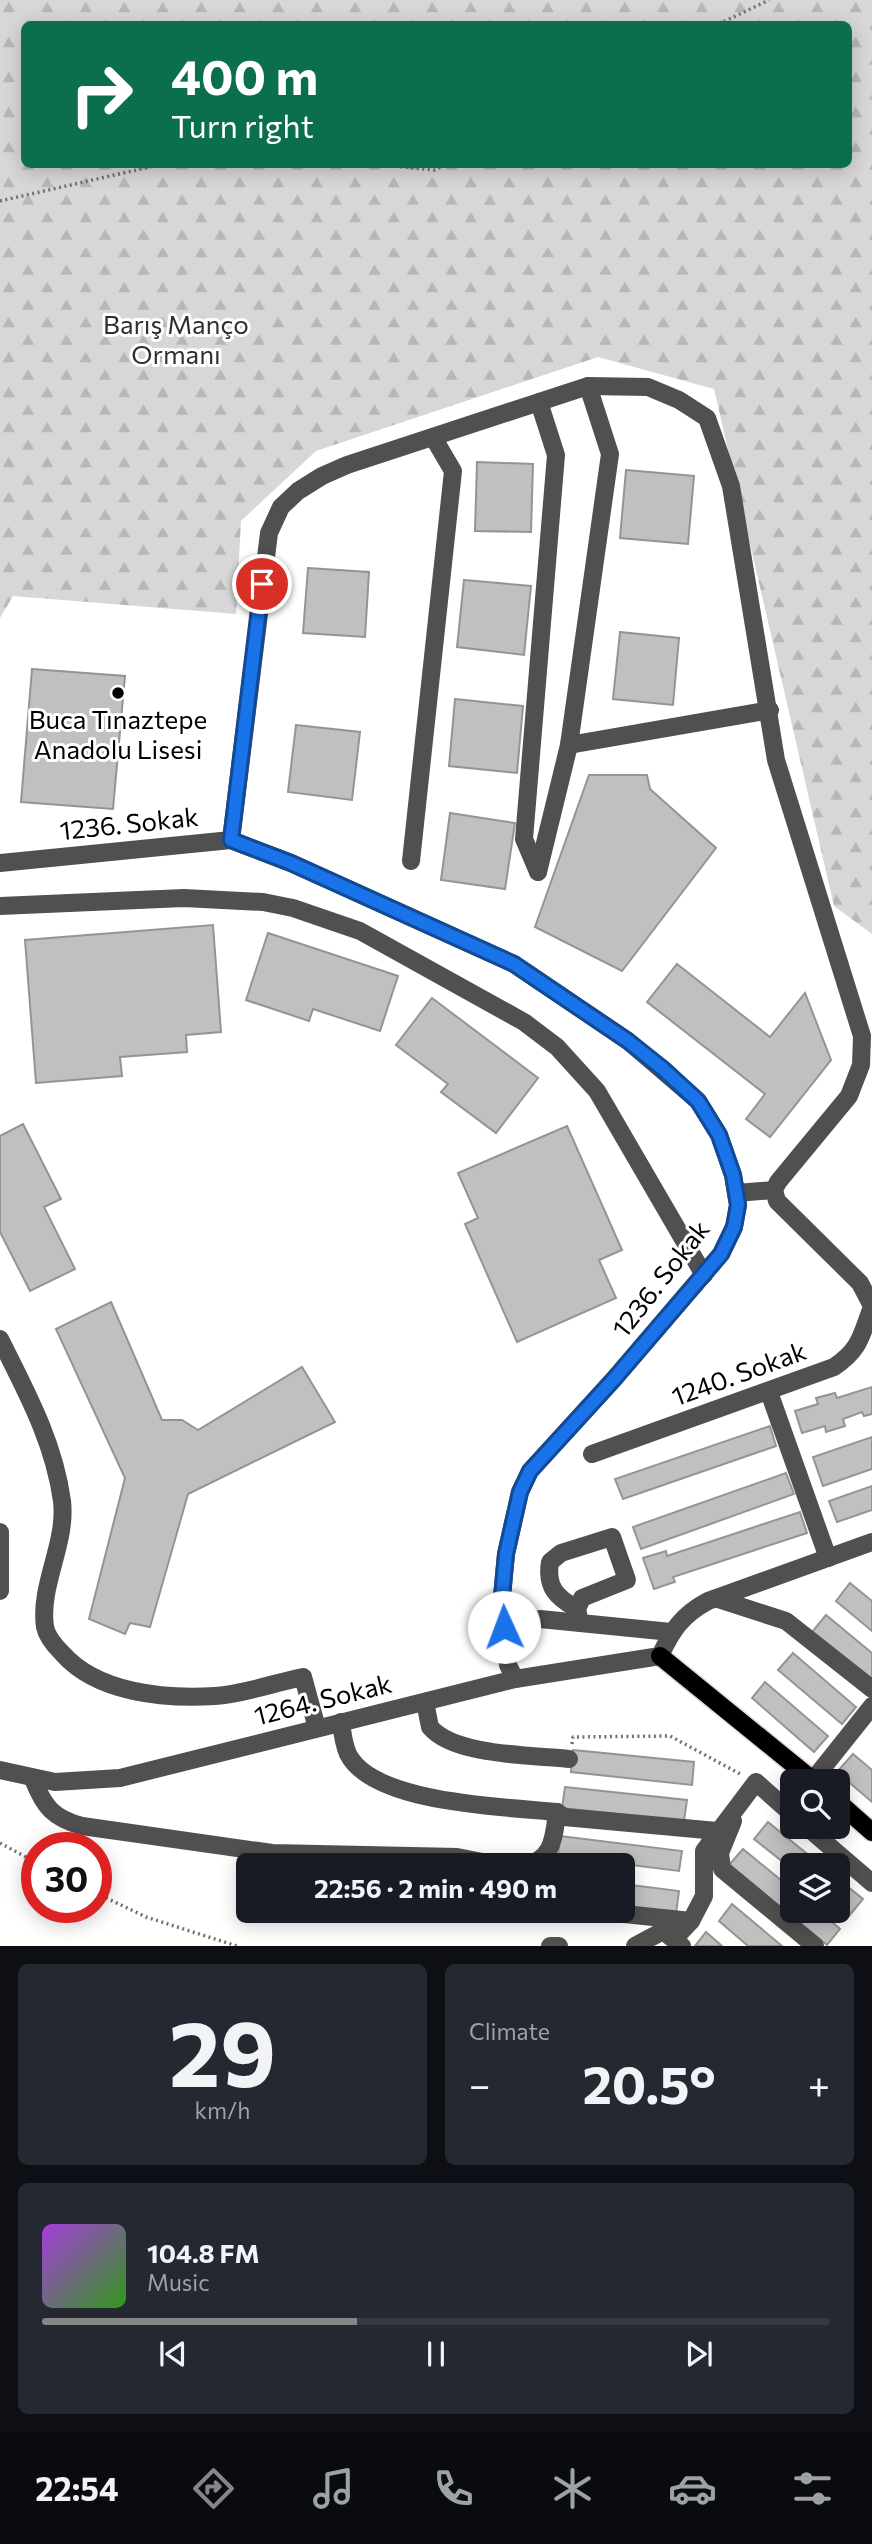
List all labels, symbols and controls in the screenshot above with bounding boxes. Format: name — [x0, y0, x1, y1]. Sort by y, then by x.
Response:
text: 400 m — [171, 45, 318, 105]
icon: right — [56, 49, 147, 140]
text: Turn right — [171, 105, 314, 145]
park label: Barış Manço Ormanı — [103, 308, 249, 369]
pin — [232, 554, 292, 614]
icon: arrive — [243, 565, 281, 603]
marker: Buca Tınaztepe Anadolu Lisesi — [110, 685, 126, 701]
place label: Buca Tınaztepe Anadolu Lisesi — [29, 703, 207, 764]
street label: 1236. Sokak — [58, 800, 200, 845]
street label: 1236. Sokak — [605, 1214, 715, 1343]
street label: 1240. Sokak — [667, 1334, 810, 1411]
position arrow — [467, 1590, 541, 1664]
street label: 1264. Sokak — [251, 1667, 394, 1731]
map controls — [780, 1769, 850, 1923]
button: search — [780, 1769, 850, 1839]
speed limit sign: 30 — [21, 1832, 112, 1923]
button: layers — [780, 1853, 850, 1923]
text: 22:56 · 2 min · 490 m — [314, 1872, 557, 1903]
text: 29 — [169, 1994, 276, 2106]
text: Climate — [469, 2017, 550, 2045]
text: 20.5° — [582, 2051, 716, 2115]
text: − — [469, 2060, 491, 2107]
text: + — [808, 2060, 830, 2107]
text: km/h — [195, 2096, 250, 2124]
text: 104.8 FM — [147, 2237, 260, 2268]
text: Music — [147, 2268, 210, 2296]
icon: previous — [154, 2335, 192, 2373]
icon: pause — [417, 2335, 455, 2373]
icon: next — [680, 2335, 718, 2373]
icon: directions — [189, 2464, 238, 2513]
icon: music — [309, 2464, 358, 2513]
icon: phone — [429, 2464, 478, 2513]
icon: climate — [548, 2464, 597, 2513]
icon: car — [668, 2464, 717, 2513]
icon: filters — [788, 2464, 837, 2513]
text: 22:54 — [35, 2468, 119, 2508]

